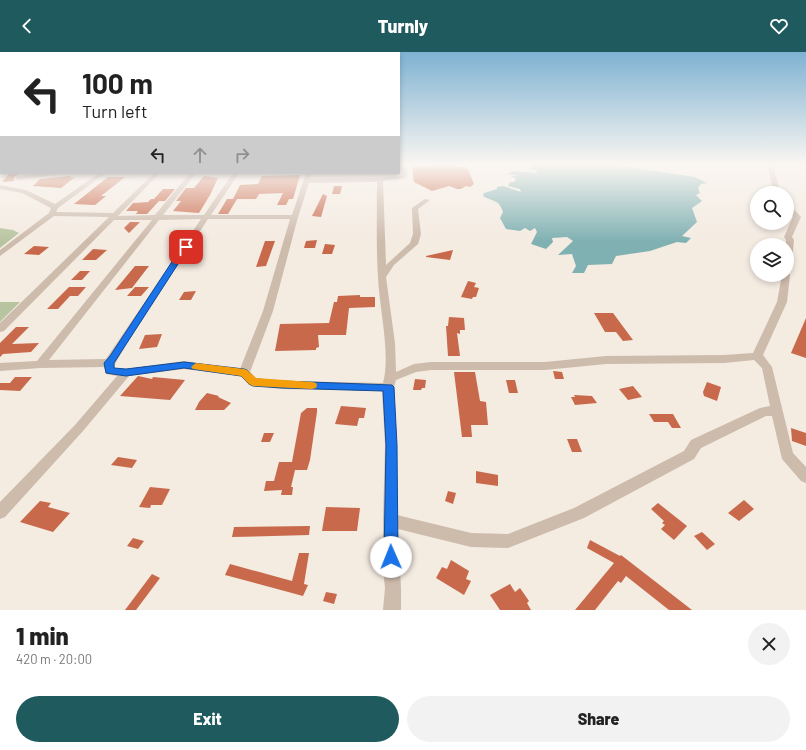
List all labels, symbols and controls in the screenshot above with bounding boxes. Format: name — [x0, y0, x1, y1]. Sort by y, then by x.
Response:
icon: back — [16, 15, 38, 37]
text: Turnly — [378, 15, 428, 37]
icon: heart — [768, 15, 790, 37]
text: 100 m — [82, 66, 153, 100]
icon: left — [16, 68, 68, 120]
text: Turn left — [82, 100, 148, 122]
icon: left — [147, 144, 169, 166]
icon: ahead — [189, 144, 211, 166]
icon: right — [231, 144, 253, 166]
map controls — [750, 186, 794, 282]
button: search — [750, 186, 794, 230]
pin — [169, 230, 203, 264]
icon: arrive — [175, 236, 197, 258]
button: layers — [750, 238, 794, 282]
position arrow — [370, 536, 412, 578]
text: 1 min — [16, 621, 69, 650]
button: close — [748, 623, 790, 665]
text: 420 m · 20:00 — [16, 651, 92, 667]
button: Exit — [16, 696, 399, 742]
button: Share — [407, 696, 790, 742]

